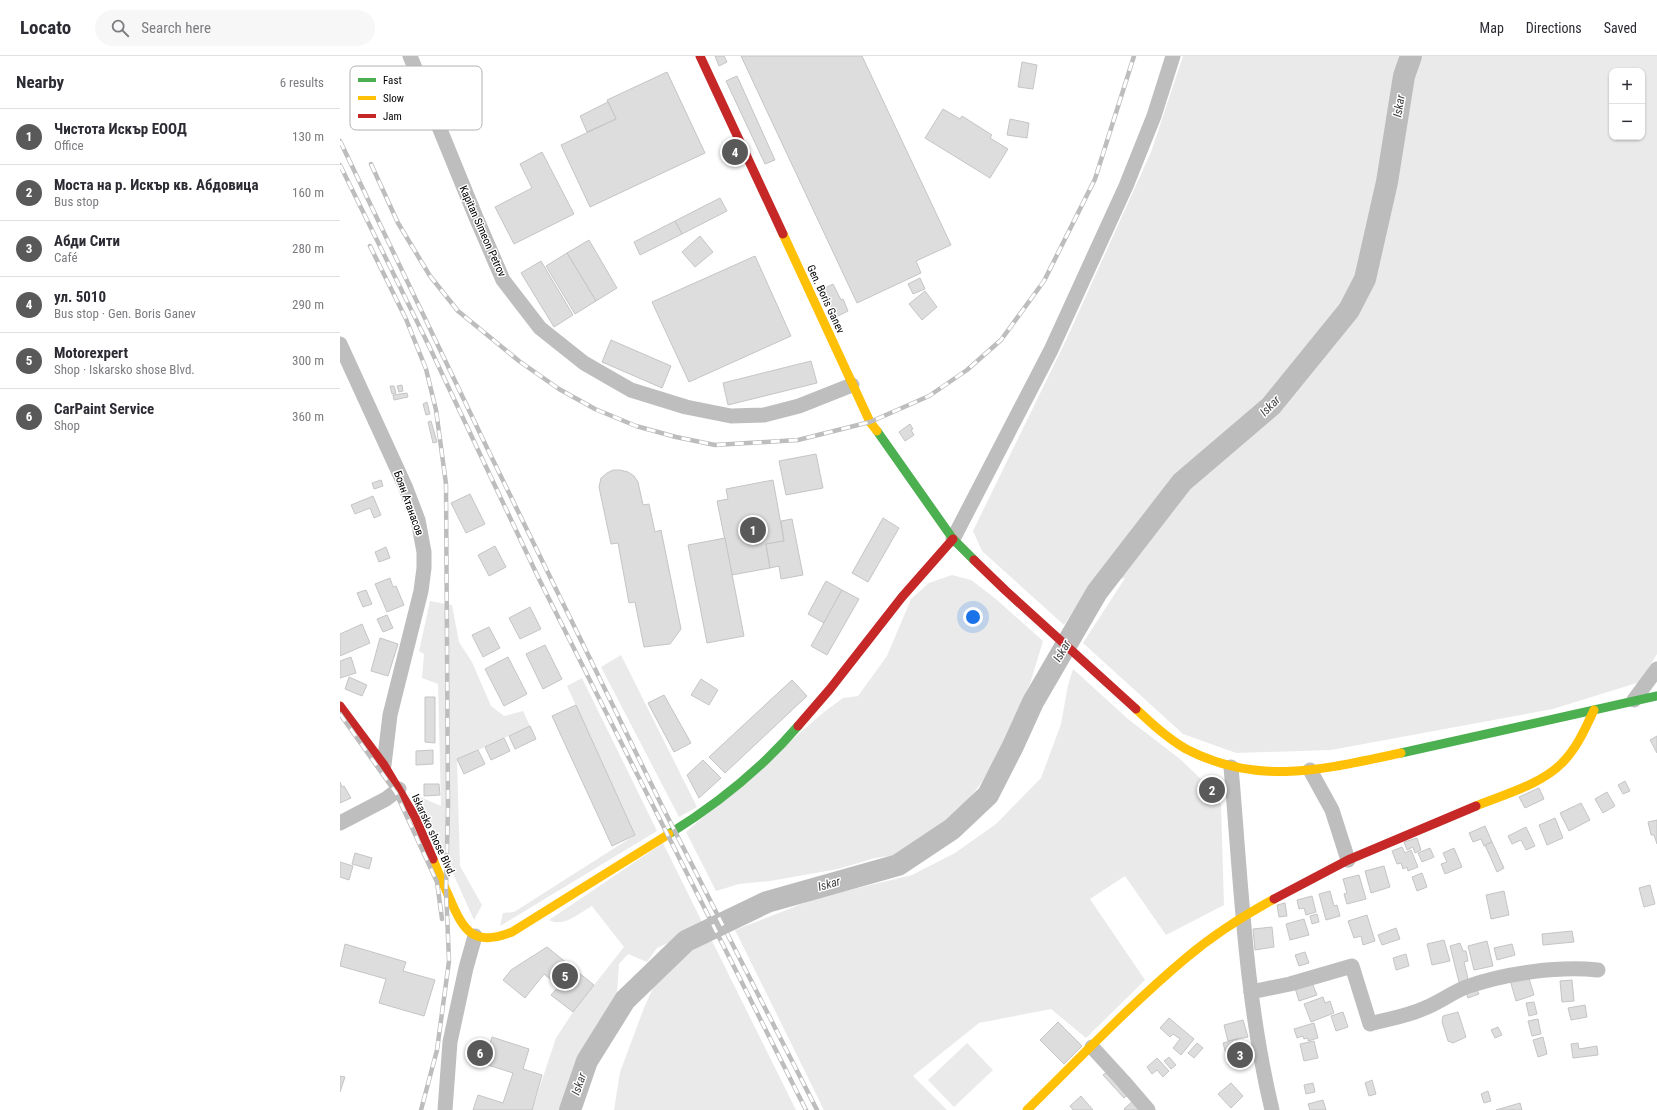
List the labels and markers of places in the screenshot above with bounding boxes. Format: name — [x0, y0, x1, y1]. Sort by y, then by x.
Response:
pin: 4 — [722, 137, 748, 167]
pin: 1 — [740, 515, 766, 545]
pin: 2 — [1199, 775, 1225, 805]
pin: 5 — [552, 961, 578, 991]
pin: 6 — [467, 1038, 493, 1068]
pin: 3 — [1227, 1040, 1253, 1070]

